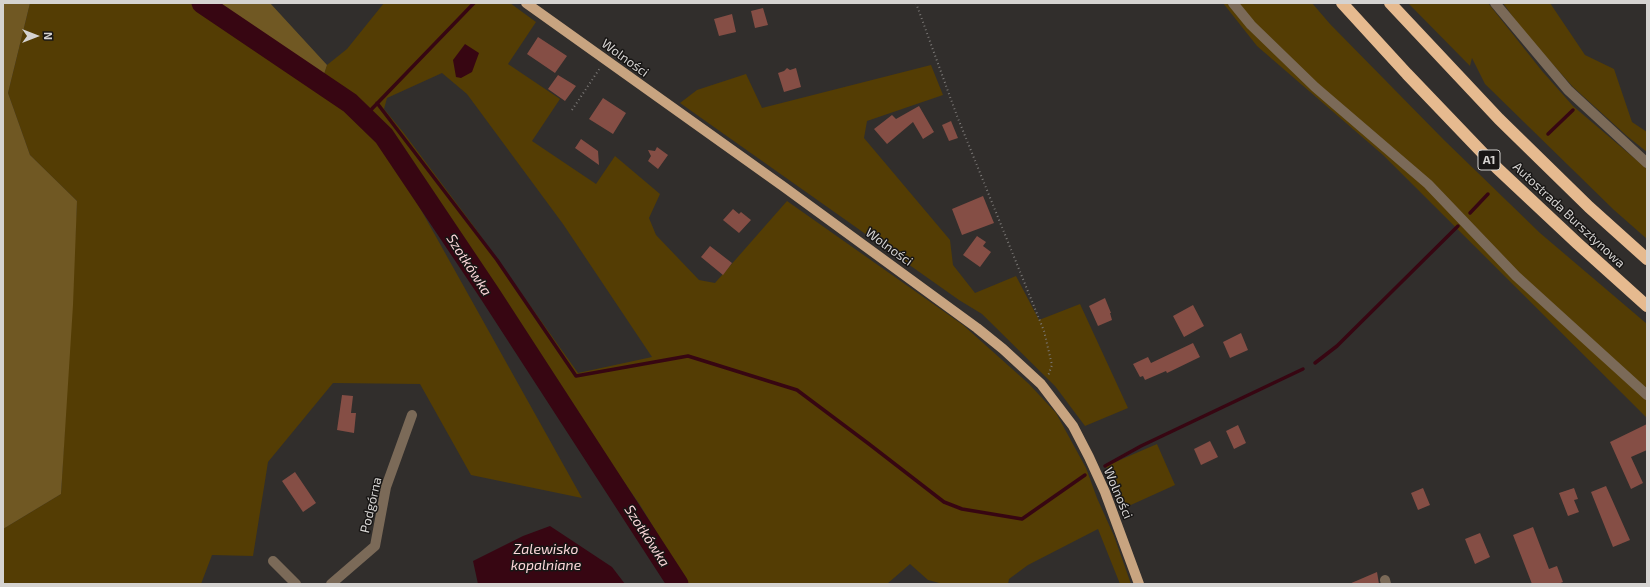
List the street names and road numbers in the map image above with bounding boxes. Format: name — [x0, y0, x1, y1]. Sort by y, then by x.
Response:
street label: Wolności — [598, 36, 652, 80]
road number: A1 — [1478, 150, 1500, 170]
street label: Autostrada Bursztynowa — [1510, 159, 1628, 271]
street label: Wolności — [862, 225, 916, 269]
street label: Wolności — [1100, 465, 1136, 521]
street label: Podgórna — [357, 476, 385, 534]

